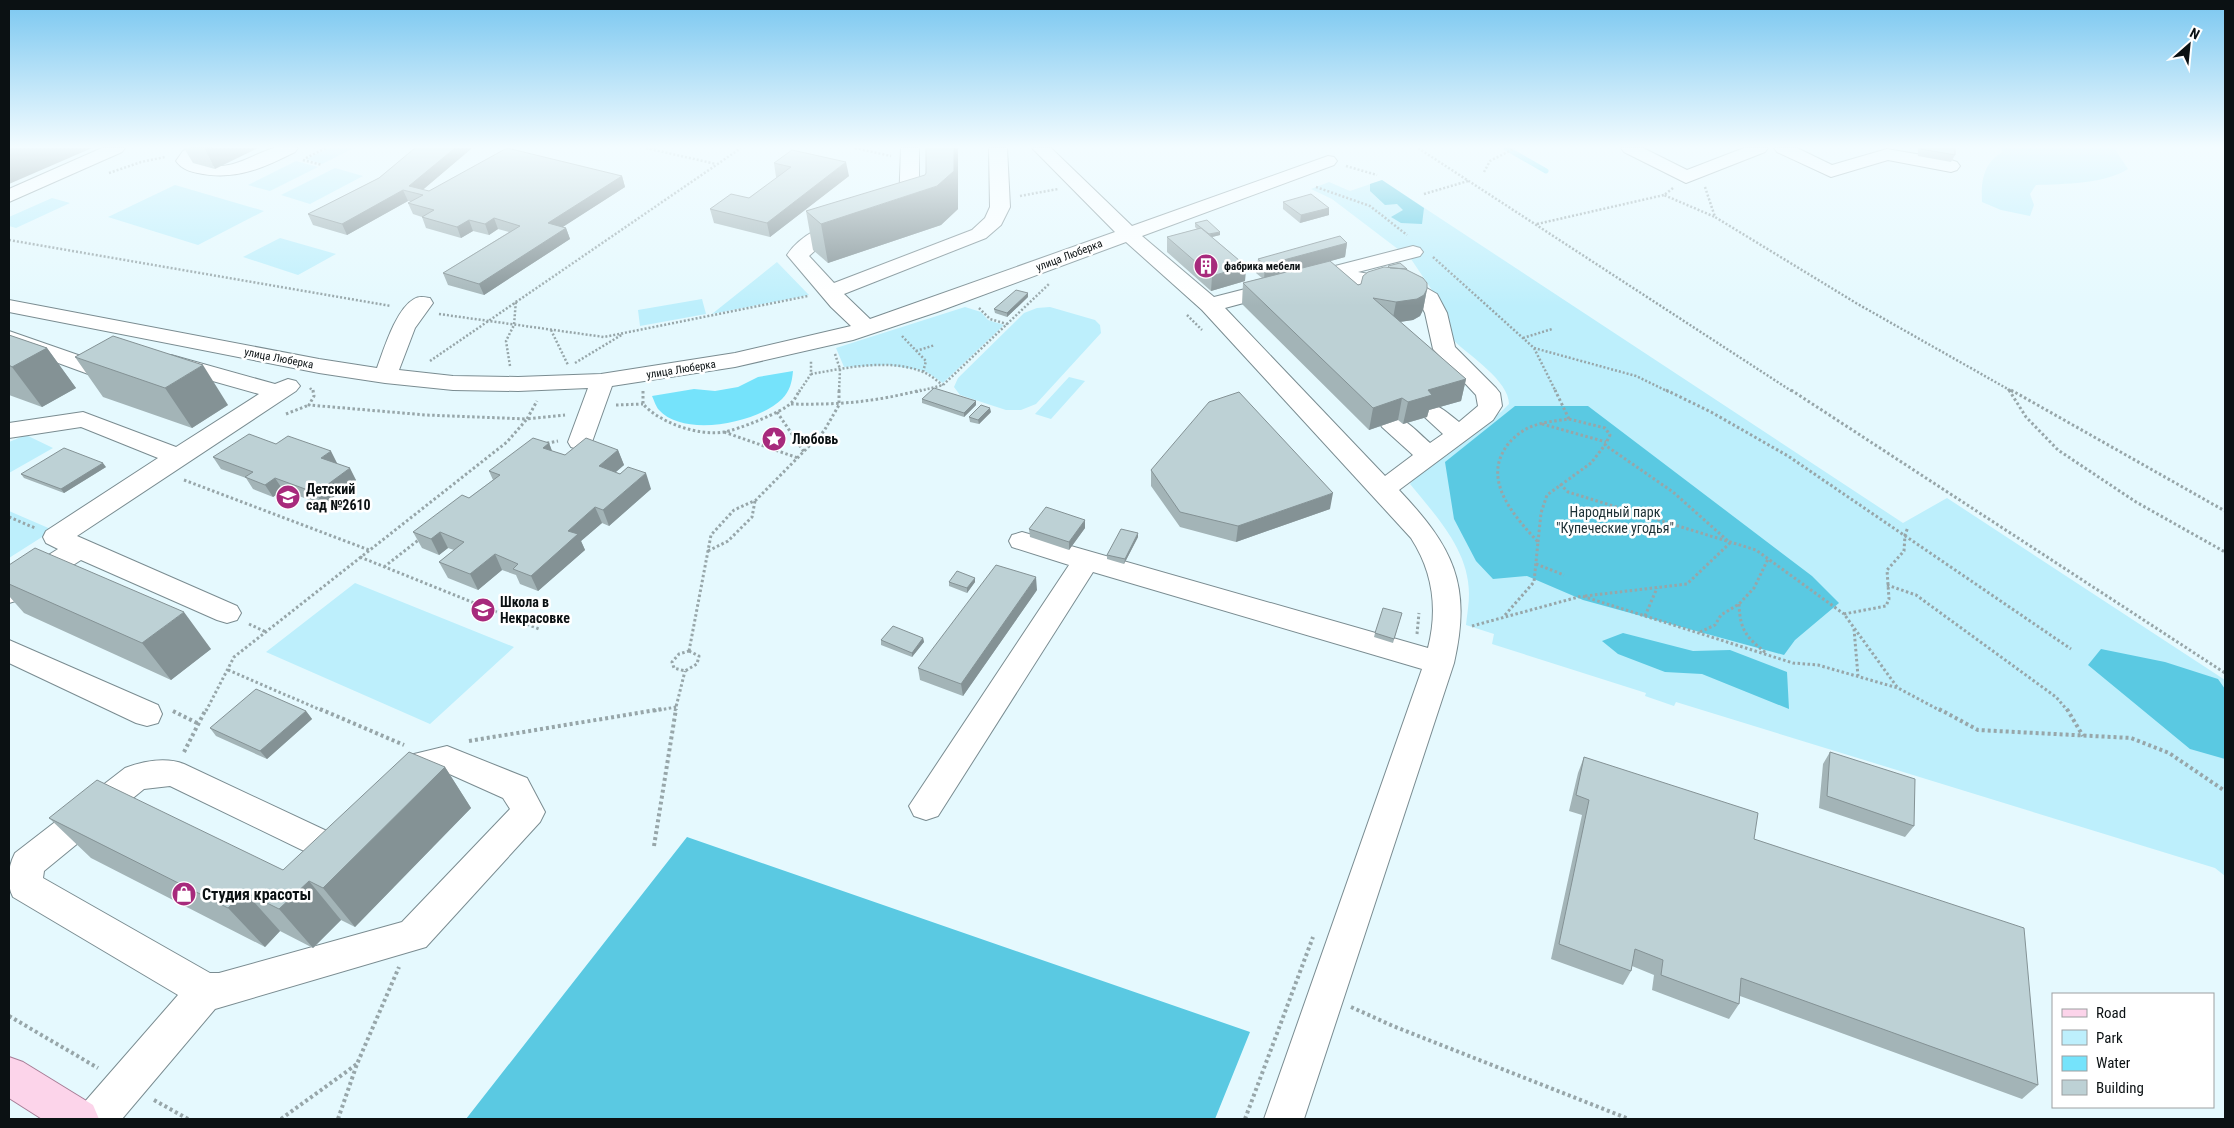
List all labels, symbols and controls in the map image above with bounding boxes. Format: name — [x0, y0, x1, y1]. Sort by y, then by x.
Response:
north arrow — [2164, 20, 2214, 70]
text: N — [2187, 24, 2202, 42]
street label: улица Люберка — [1034, 237, 1104, 274]
building icon: фабрика мебели — [1193, 253, 1219, 279]
place label: фабрика мебели — [1224, 260, 1300, 273]
street label: улица Люберка — [243, 345, 315, 372]
street label: улица Люберка — [645, 358, 717, 381]
place icon: Любовь — [761, 426, 787, 452]
place label: Любовь — [792, 431, 838, 447]
place label: Детский сад №2610 — [306, 481, 371, 513]
school or university icon: Детский сад №2610 — [275, 484, 301, 510]
park label: Народный парк "Купеческие угодья" — [1556, 504, 1674, 536]
place label: Школа в Некрасовке — [500, 594, 570, 626]
school or university icon: Школа в Некрасовке — [470, 597, 496, 623]
shop icon: Студия красоты — [171, 881, 197, 907]
place label: Студия красоты — [202, 885, 311, 904]
legend — [2052, 993, 2214, 1108]
text: Road — [2096, 1004, 2126, 1022]
text: Park — [2096, 1029, 2123, 1047]
text: Water — [2096, 1054, 2131, 1072]
text: Building — [2096, 1079, 2144, 1097]

